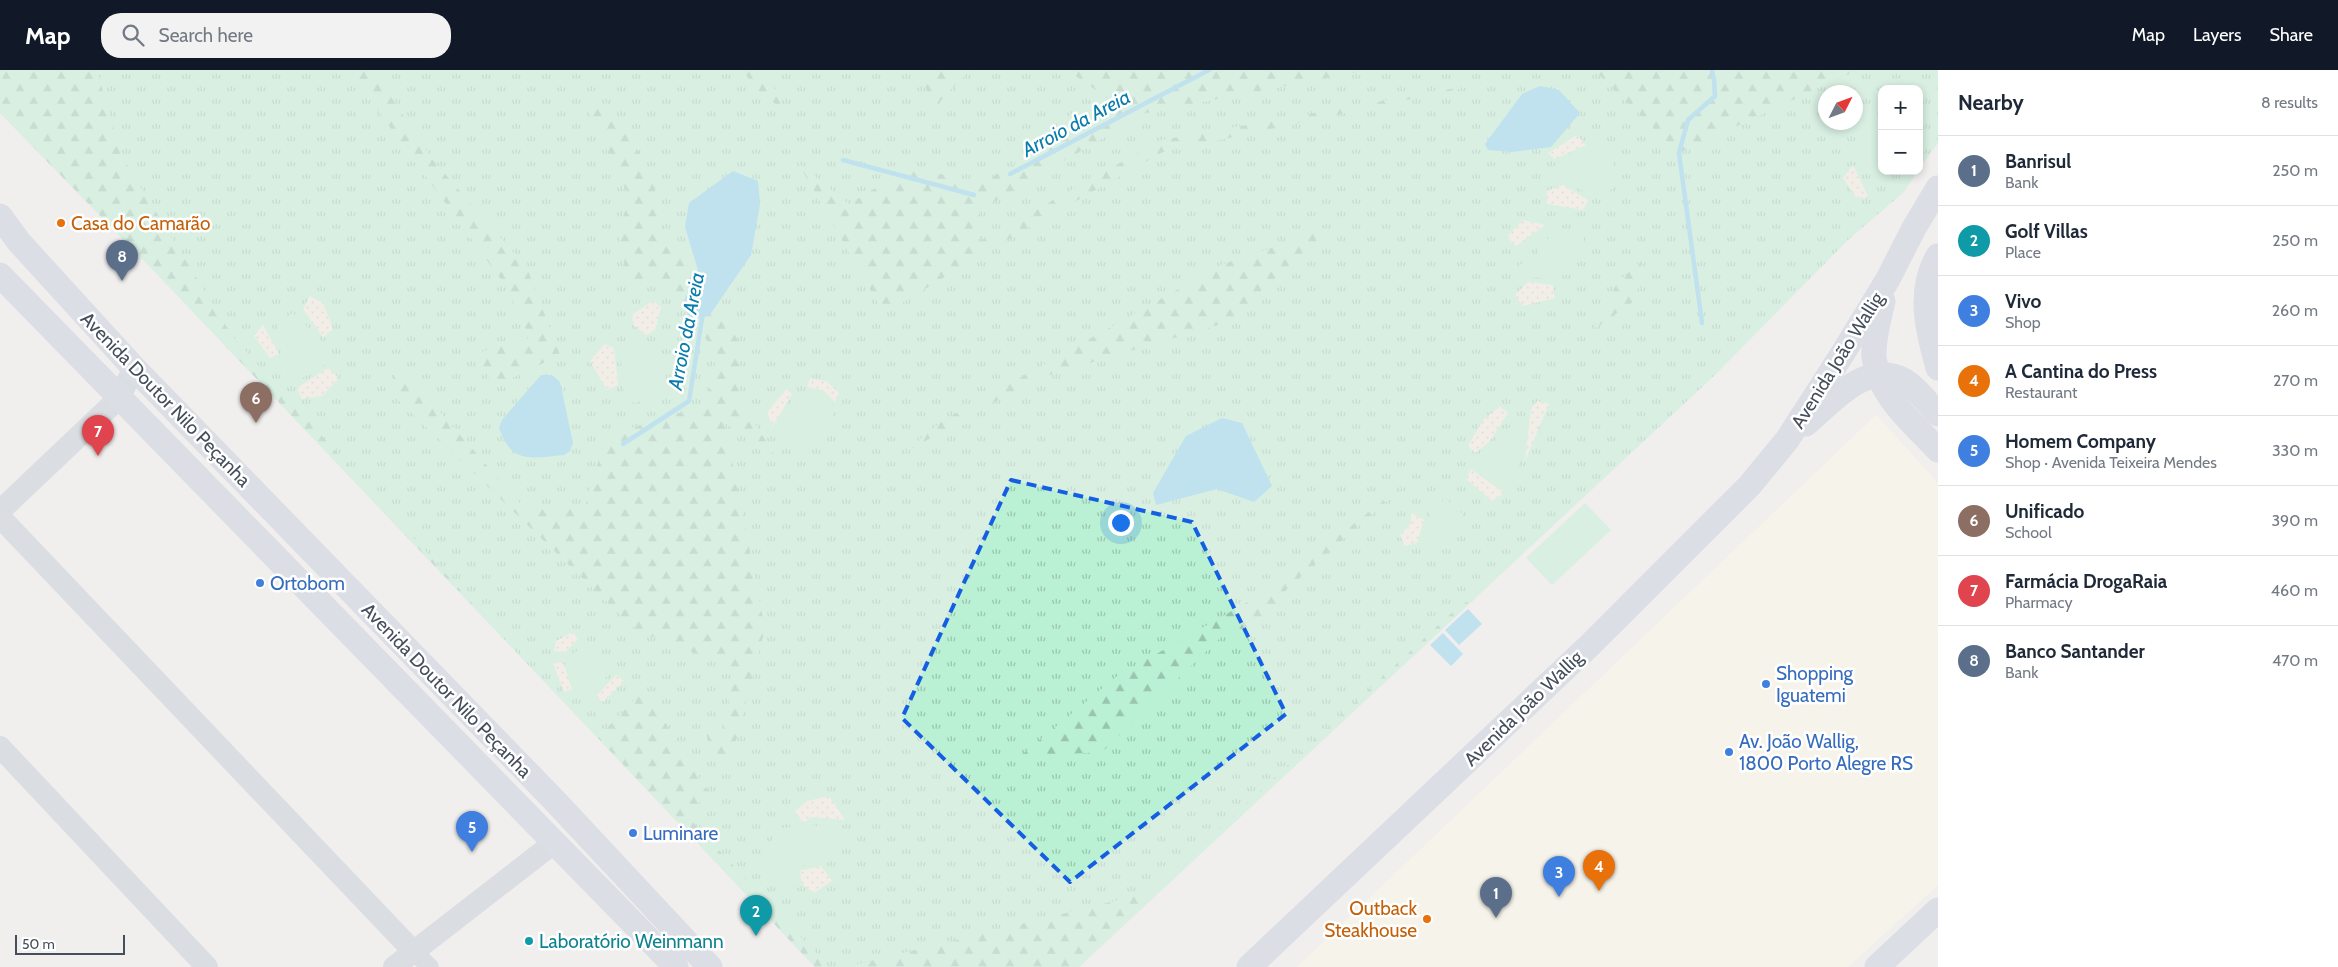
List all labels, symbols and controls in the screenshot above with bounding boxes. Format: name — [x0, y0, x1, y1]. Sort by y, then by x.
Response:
search box — [101, 13, 451, 58]
text: Map — [25, 21, 71, 50]
icon: search — [119, 21, 147, 49]
text: Search here — [159, 24, 253, 47]
text: Map — [2132, 24, 2165, 46]
text: Layers — [2193, 24, 2242, 46]
text: Share — [2270, 24, 2313, 46]
water label: Arroio da Areia — [1017, 84, 1134, 162]
north arrow — [1818, 85, 1863, 130]
map controls — [1878, 85, 1923, 175]
button: + — [1878, 85, 1923, 130]
text: Nearby — [1958, 90, 2024, 115]
text: 8 results — [2261, 93, 2318, 112]
button: − — [1878, 130, 1923, 175]
text: Banrisul — [2005, 150, 2071, 173]
text: 1 — [1971, 161, 1977, 180]
text: 250 m — [2272, 161, 2318, 180]
text: Bank — [2005, 173, 2038, 192]
place label: Casa do Camarão — [71, 212, 210, 235]
marker: Casa do Camarão — [55, 217, 67, 229]
text: Golf Villas — [2005, 220, 2088, 243]
text: 2 — [1970, 231, 1978, 250]
text: 250 m — [2272, 231, 2318, 250]
pin: 8 — [106, 240, 138, 281]
text: Place — [2005, 243, 2041, 262]
water label: Arroio da Areia — [663, 270, 709, 393]
street label: Avenida João Wallig — [1786, 287, 1889, 433]
text: Vivo — [2005, 290, 2041, 313]
text: 3 — [1970, 301, 1978, 320]
text: 260 m — [2272, 301, 2318, 320]
street label: Avenida Doutor Nilo Peçanha — [76, 307, 255, 492]
text: Shop — [2005, 313, 2041, 332]
text: A Cantina do Press — [2005, 360, 2157, 383]
text: 4 — [1969, 371, 1979, 390]
text: 270 m — [2273, 371, 2318, 390]
pin: 6 — [240, 382, 272, 423]
text: Restaurant — [2005, 383, 2077, 402]
pin: 7 — [82, 415, 114, 456]
text: Homem Company — [2005, 430, 2156, 453]
text: 5 — [1970, 441, 1978, 460]
text: 330 m — [2272, 441, 2318, 460]
text: Shop · Avenida Teixeira Mendes — [2005, 453, 2217, 472]
text: Unificado — [2005, 500, 2084, 523]
your location — [1108, 510, 1134, 536]
text: 6 — [1970, 511, 1979, 530]
text: 390 m — [2271, 511, 2318, 530]
text: School — [2005, 523, 2052, 542]
text: Farmácia DrogaRaia — [2005, 570, 2167, 593]
place label: Ortobom — [270, 572, 345, 595]
marker: Ortobom — [254, 577, 266, 589]
text: 7 — [1970, 581, 1978, 600]
text: 460 m — [2271, 581, 2318, 600]
text: Pharmacy — [2005, 593, 2073, 612]
street label: Avenida Doutor Nilo Peçanha — [357, 598, 536, 783]
text: Banco Santander — [2005, 640, 2145, 663]
street label: Avenida João Wallig — [1459, 645, 1588, 771]
text: 8 — [1969, 651, 1979, 670]
text: 470 m — [2272, 651, 2318, 670]
place label: Shopping Iguatemi — [1776, 662, 1854, 707]
text: Bank — [2005, 663, 2038, 682]
marker: Shopping Iguatemi — [1760, 678, 1772, 690]
place label: Av. João Wallig, 1800 Porto Alegre RS — [1739, 730, 1913, 775]
marker: Av. João Wallig, 1800 Porto Alegre RS — [1723, 746, 1735, 758]
pin: 5 — [456, 811, 488, 852]
place label: Luminare — [643, 822, 719, 845]
marker: Luminare — [627, 827, 639, 839]
pin: 4 — [1583, 850, 1615, 891]
pin: 3 — [1543, 856, 1575, 897]
pin: 1 — [1480, 877, 1512, 918]
pin: 2 — [740, 895, 772, 936]
place label: Outback Steakhouse — [1324, 897, 1417, 942]
marker: Outback Steakhouse — [1421, 913, 1433, 925]
place label: Laboratório Weinmann — [539, 930, 724, 953]
scale bar — [15, 932, 125, 955]
text: 50 m — [22, 935, 55, 953]
marker: Laboratório Weinmann — [523, 935, 535, 947]

